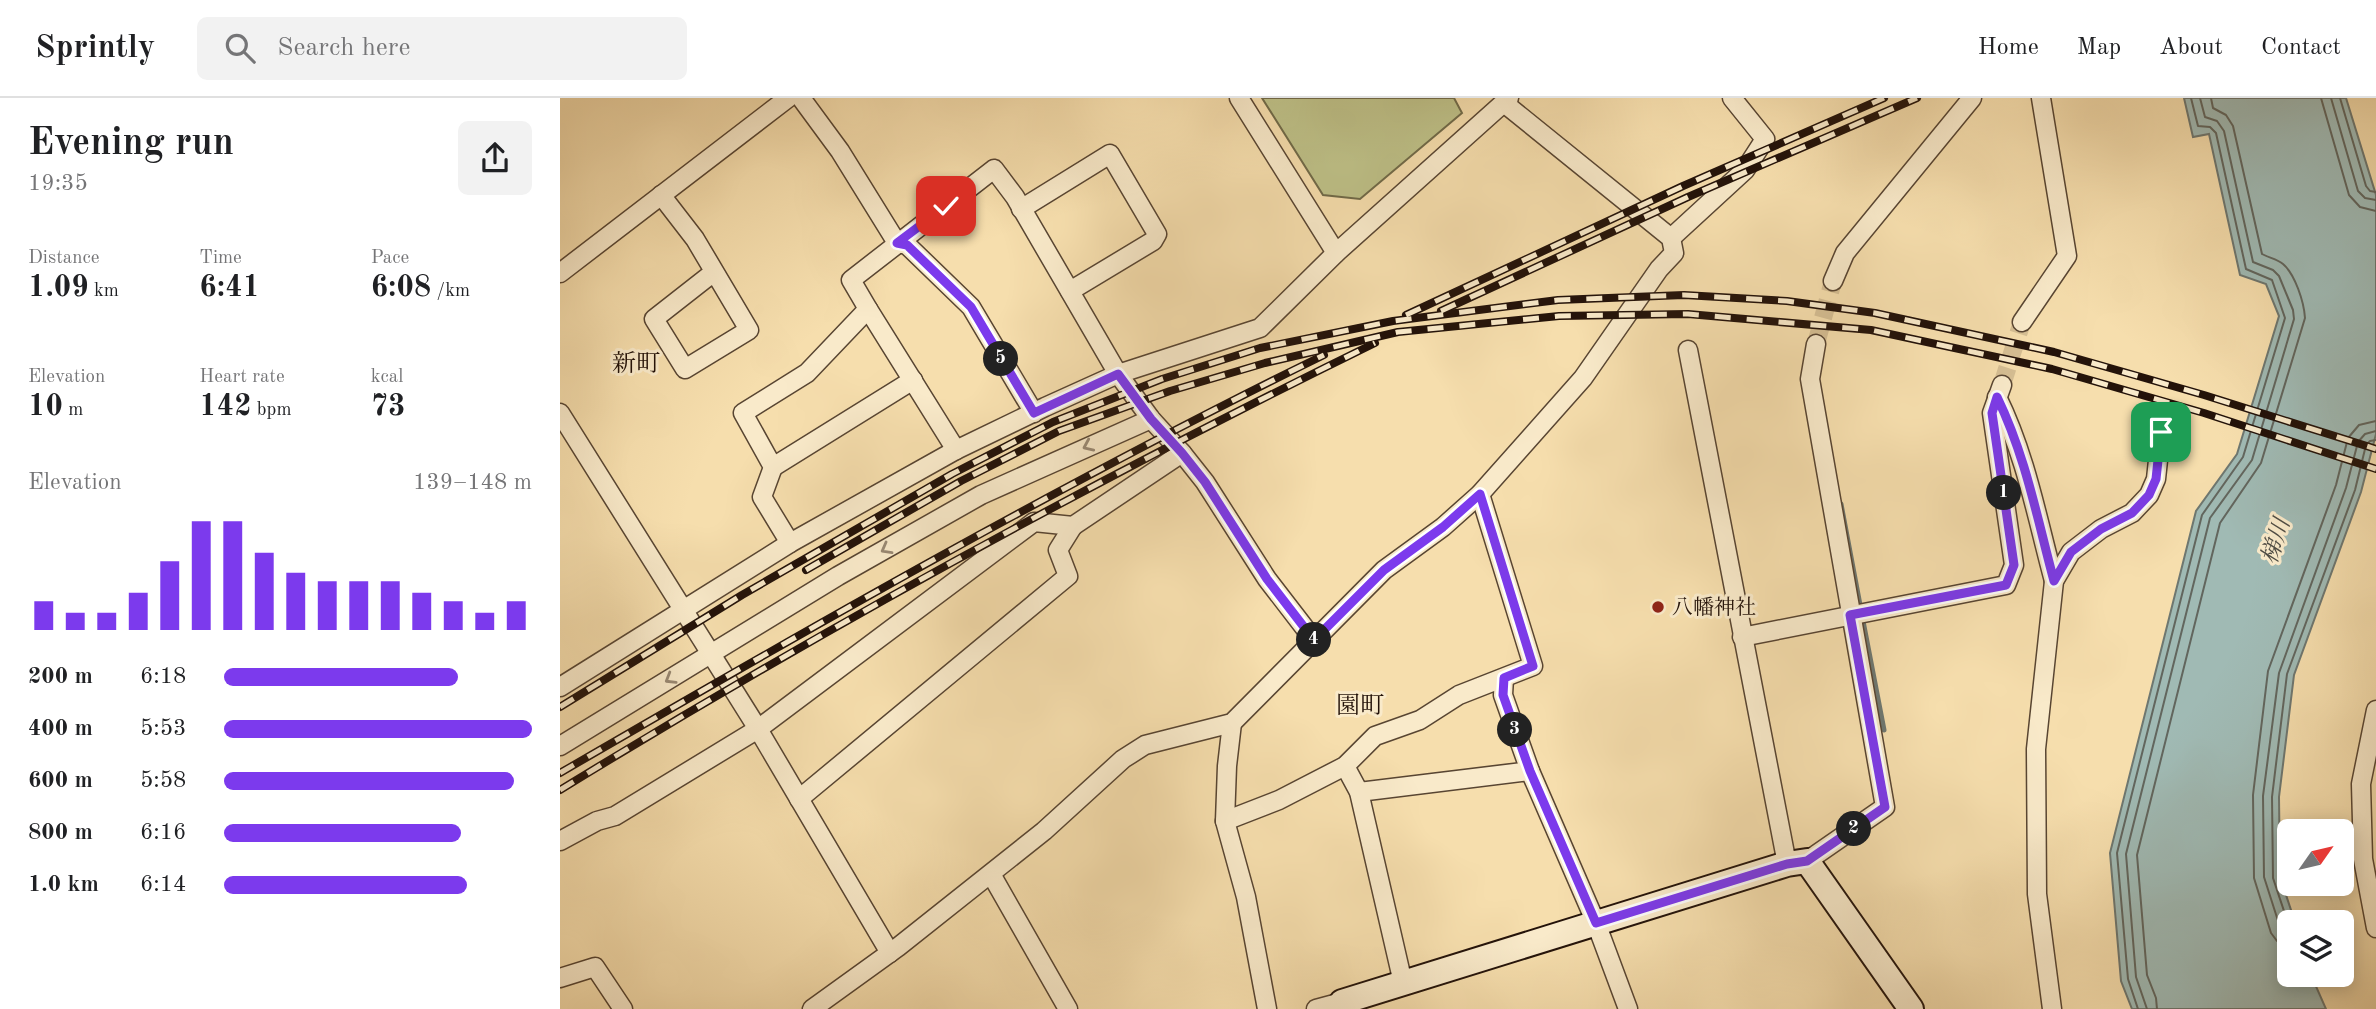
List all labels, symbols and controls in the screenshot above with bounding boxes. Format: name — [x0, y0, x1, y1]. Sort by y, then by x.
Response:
search box — [197, 17, 687, 80]
icon: search — [221, 29, 259, 67]
text: Sprintly — [35, 32, 155, 65]
text: Search here — [277, 35, 410, 61]
text: Home — [1978, 36, 2039, 60]
text: Map — [2077, 36, 2121, 60]
text: About — [2159, 36, 2223, 60]
text: Contact — [2261, 36, 2341, 60]
button: share — [458, 121, 532, 195]
text: Evening run — [28, 125, 234, 163]
text: 19:35 — [28, 172, 88, 195]
pin — [916, 176, 976, 236]
icon: check — [927, 187, 965, 225]
text: Distance — [28, 249, 100, 268]
text: Time — [199, 249, 242, 268]
text: Pace — [371, 249, 409, 268]
text: 1.09 — [28, 273, 89, 303]
text: 6:41 — [199, 273, 260, 303]
text: 6:08 — [371, 273, 431, 303]
text: km — [89, 282, 119, 301]
text: /km — [431, 282, 470, 301]
pin: 5 — [984, 342, 1018, 376]
text: 5 — [995, 349, 1006, 368]
district label: 新町 — [612, 350, 660, 377]
text: Elevation — [28, 368, 105, 387]
text: Heart rate — [199, 368, 285, 387]
text: kcal — [371, 368, 403, 387]
text: 10 — [28, 392, 63, 422]
text: 142 — [199, 392, 252, 422]
text: 73 — [371, 392, 405, 422]
text: m — [63, 401, 83, 420]
text: bpm — [252, 401, 292, 420]
pin — [2131, 402, 2191, 462]
icon: arrive — [2142, 413, 2180, 451]
one-way arrow — [1083, 438, 1095, 452]
text: Elevation — [28, 471, 122, 494]
text: 139–148 m — [413, 471, 532, 494]
pin: 1 — [1986, 476, 2022, 510]
text: 1 — [1998, 483, 2009, 502]
water label: 梯川 — [2256, 513, 2295, 567]
one-way arrow — [880, 541, 893, 554]
place label: 八幡神社 — [1672, 596, 1756, 619]
marker: 八幡神社 — [1650, 599, 1666, 615]
pin: 4 — [1296, 622, 1332, 658]
text: 4 — [1308, 630, 1319, 649]
text: 200 m — [28, 665, 93, 688]
text: 6:18 — [140, 665, 186, 688]
one-way arrow — [664, 671, 677, 684]
district label: 園町 — [1336, 693, 1384, 719]
pin: 3 — [1497, 712, 1532, 748]
text: 400 m — [28, 717, 93, 740]
text: 5:53 — [140, 717, 186, 740]
text: 3 — [1509, 720, 1520, 739]
text: 600 m — [28, 769, 93, 792]
text: 5:58 — [140, 769, 186, 792]
pin: 2 — [1836, 812, 1872, 846]
text: 2 — [1848, 819, 1859, 838]
north arrow — [2277, 819, 2354, 896]
map controls — [2277, 819, 2354, 987]
text: 800 m — [28, 821, 93, 844]
text: 6:16 — [140, 821, 186, 844]
text: 1.0 km — [28, 873, 99, 896]
text: 6:14 — [140, 873, 186, 896]
button: layers — [2277, 910, 2354, 987]

